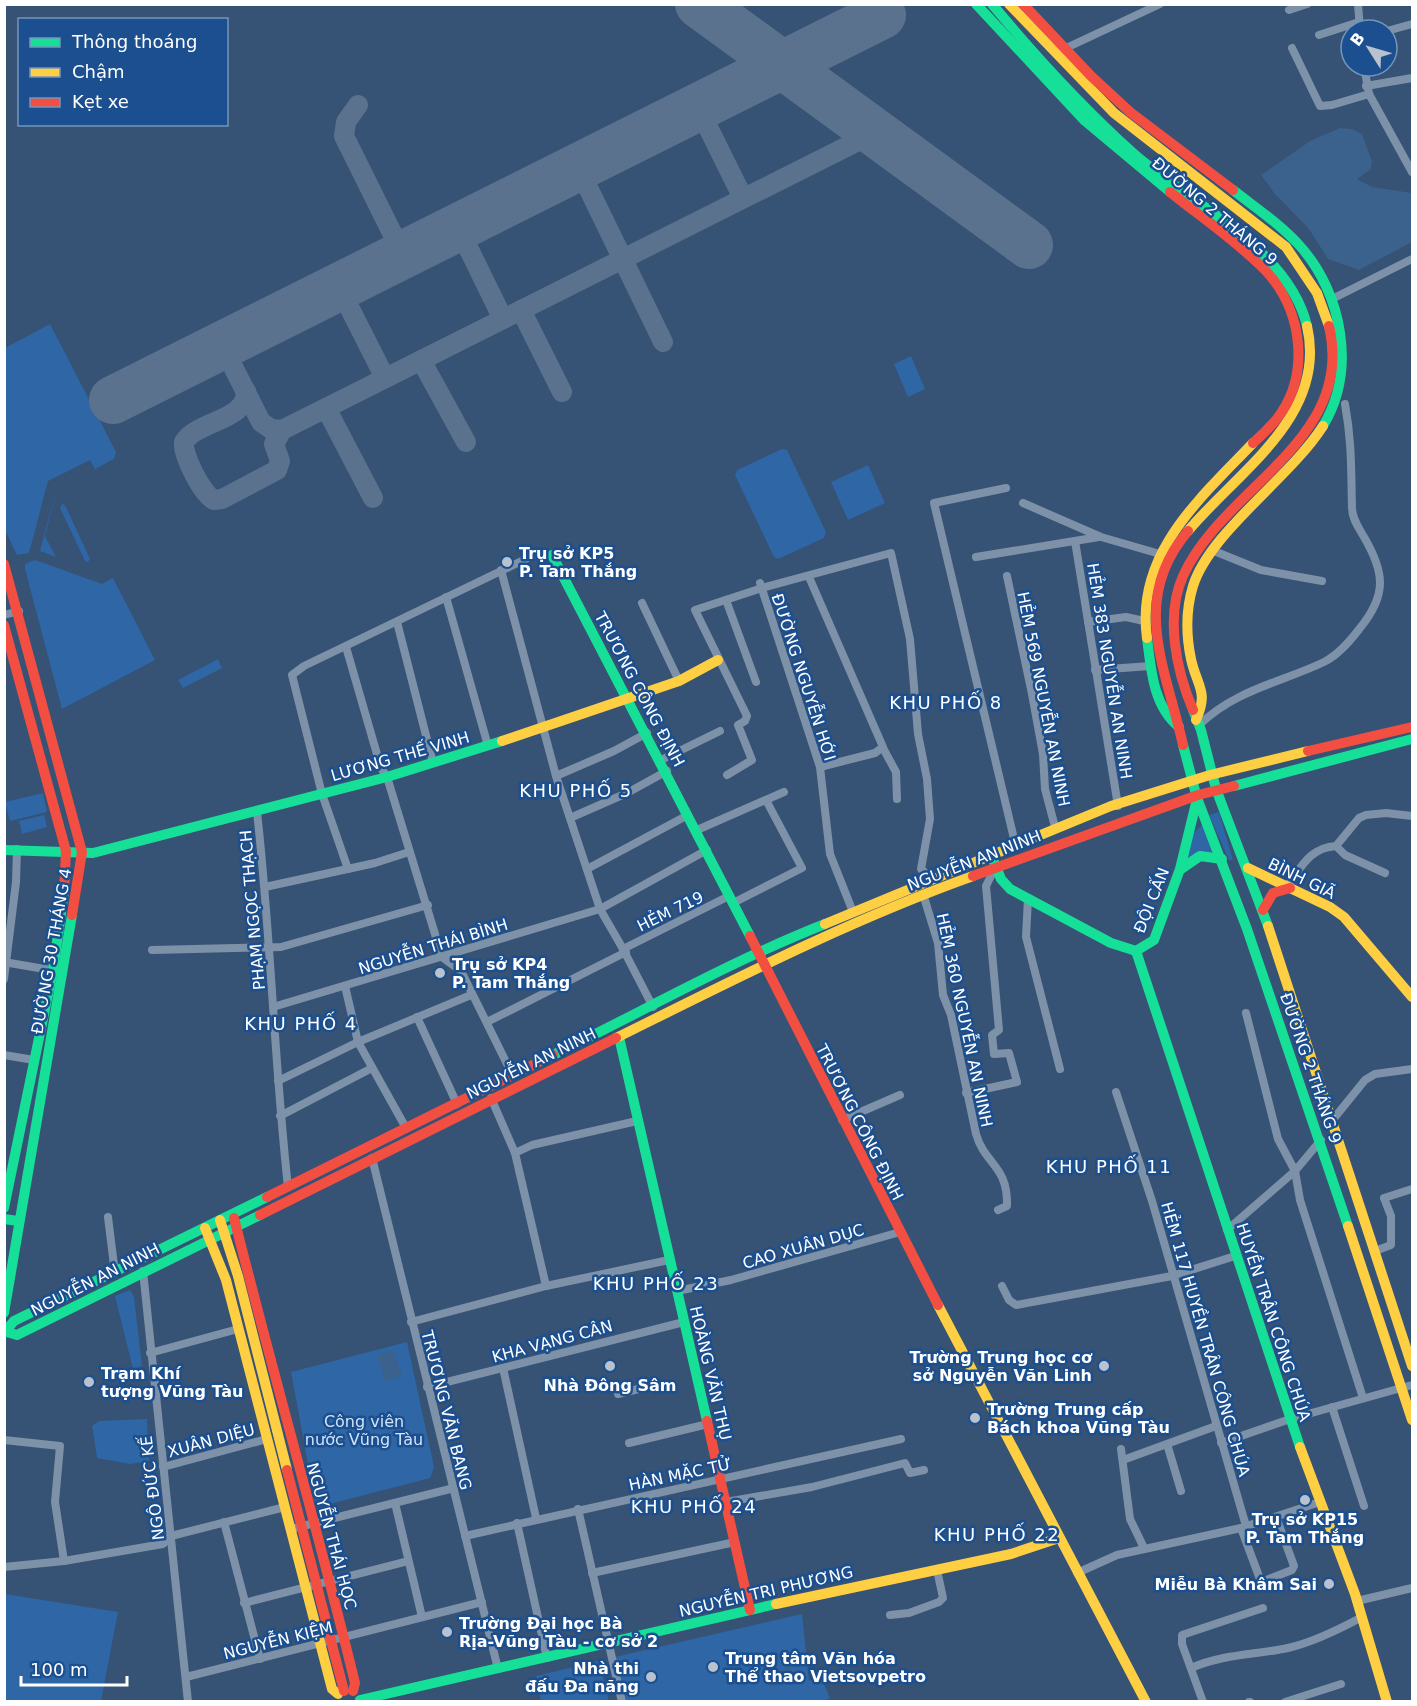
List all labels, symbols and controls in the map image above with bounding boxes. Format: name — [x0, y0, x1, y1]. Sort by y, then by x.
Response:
legend — [18, 18, 228, 126]
north arrow — [1339, 18, 1399, 78]
text: B — [1346, 29, 1369, 50]
text: Thông thoáng — [71, 31, 197, 52]
text: Chậm — [72, 61, 125, 82]
text: Kẹt xe — [72, 91, 129, 112]
street label: ĐƯỜNG 2 THÁNG 9 — [1148, 153, 1281, 269]
place label: Trụ sở KP5 P. Tam Thắng — [519, 544, 637, 581]
marker: Trụ sở KP5 P. Tam Thắng — [500, 555, 514, 569]
street label: HẺM 383 NGUYỄN AN NINH — [1083, 561, 1138, 780]
street label: HẺM 569 NGUYỄN AN NINH — [1013, 590, 1076, 808]
street label: ĐƯỜNG NGUYỄN HỚI — [768, 591, 841, 763]
street label: TRƯƠNG CÔNG ĐỊNH — [590, 608, 689, 770]
district label: KHU PHỐ 8 — [889, 690, 1003, 713]
street label: LƯƠNG THẾ VINH — [328, 726, 472, 785]
district label: KHU PHỐ 5 — [519, 778, 633, 801]
street label: NGUYỄN AN NINH — [904, 824, 1044, 895]
street label: PHẠM NGỌC THẠCH — [236, 829, 269, 991]
street label: BÌNH GIÃ — [1265, 854, 1339, 903]
street label: ĐỘI CẤN — [1128, 864, 1173, 936]
street label: ĐƯỜNG 30 THÁNG 4 — [28, 867, 75, 1035]
street label: HẺM 719 — [633, 886, 707, 936]
street label: HẺM 360 NGUYỄN AN NINH — [933, 911, 998, 1129]
street label: NGUYỄN THÁI BÌNH — [356, 913, 510, 978]
place label: Trụ sở KP4 P. Tam Thắng — [452, 955, 570, 992]
marker: Trụ sở KP4 P. Tam Thắng — [433, 966, 447, 980]
street label: ĐƯỜNG 2 THÁNG 9 — [1276, 990, 1345, 1146]
district label: KHU PHỐ 4 — [244, 1011, 358, 1034]
street label: NGUYỄN AN NINH — [462, 1022, 599, 1103]
street label: TRƯƠNG CÔNG ĐỊNH — [811, 1040, 907, 1204]
district label: KHU PHỐ 11 — [1046, 1154, 1172, 1177]
street label: HẺM 117 HUYỀN TRÂN CÔNG CHÚA — [1157, 1199, 1256, 1479]
street label: CAO XUÂN DỤC — [740, 1220, 866, 1273]
street label: HUYỀN TRÂN CÔNG CHÚA — [1232, 1220, 1317, 1424]
street label: NGUYỄN AN NINH — [27, 1237, 163, 1320]
district label: KHU PHỐ 23 — [593, 1271, 719, 1294]
street label: HOÀNG VĂN THỤ — [686, 1304, 735, 1442]
street label: KHA VẠNG CÂN — [490, 1316, 614, 1367]
street label: TRƯƠNG VĂN BANG — [417, 1327, 476, 1492]
place label: Trường Trung học cơ sở Nguyễn Văn Linh — [909, 1348, 1093, 1385]
marker: Nhà Đông Sâm — [603, 1359, 617, 1373]
marker: Trường Trung học cơ sở Nguyễn Văn Linh — [1097, 1359, 1111, 1373]
place label: Trạm Khí tượng Vũng Tàu — [101, 1364, 243, 1401]
marker: Trạm Khí tượng Vũng Tàu — [82, 1375, 96, 1389]
place label: Nhà Đông Sâm — [544, 1376, 676, 1395]
place label: Trường Trung cấp Bách khoa Vũng Tàu — [987, 1400, 1170, 1437]
marker: Trường Trung cấp Bách khoa Vũng Tàu — [968, 1411, 982, 1425]
park label: Công viên nước Vũng Tàu — [305, 1412, 423, 1449]
street label: XUÂN DIỆU — [165, 1420, 257, 1461]
street label: NGÔ ĐỨC KẾ — [135, 1434, 168, 1541]
street label: HÀN MẶC TỬ — [627, 1453, 733, 1495]
street label: NGUYỄN THÁI HỌC — [303, 1460, 362, 1612]
marker: Trụ sở KP15 P. Tam Thắng — [1298, 1493, 1312, 1507]
district label: KHU PHỐ 24 — [631, 1494, 757, 1517]
place label: Trụ sở KP15 P. Tam Thắng — [1246, 1510, 1364, 1547]
district label: KHU PHỐ 22 — [934, 1522, 1060, 1545]
street label: NGUYỄN TRI PHƯƠNG — [677, 1560, 855, 1621]
place label: Miễu Bà Khâm Sai — [1155, 1575, 1317, 1594]
marker: Miễu Bà Khâm Sai — [1322, 1577, 1336, 1591]
place label: Trường Đại học Bà Rịa-Vũng Tàu - cơ sở 2 — [459, 1614, 658, 1651]
street label: NGUYỄN KIỆM — [221, 1616, 335, 1663]
marker: Trường Đại học Bà Rịa-Vũng Tàu - cơ sở 2 — [440, 1625, 454, 1639]
scale bar — [21, 1649, 128, 1687]
place label: Trung tâm Văn hóa Thể thao Vietsovpetro — [725, 1649, 926, 1686]
text: 100 m — [30, 1659, 88, 1680]
place label: Nhà thi đấu Đa năng — [525, 1659, 639, 1696]
marker: Trung tâm Văn hóa Thể thao Vietsovpetro — [706, 1660, 720, 1674]
marker: Nhà thi đấu Đa năng — [644, 1670, 658, 1684]

